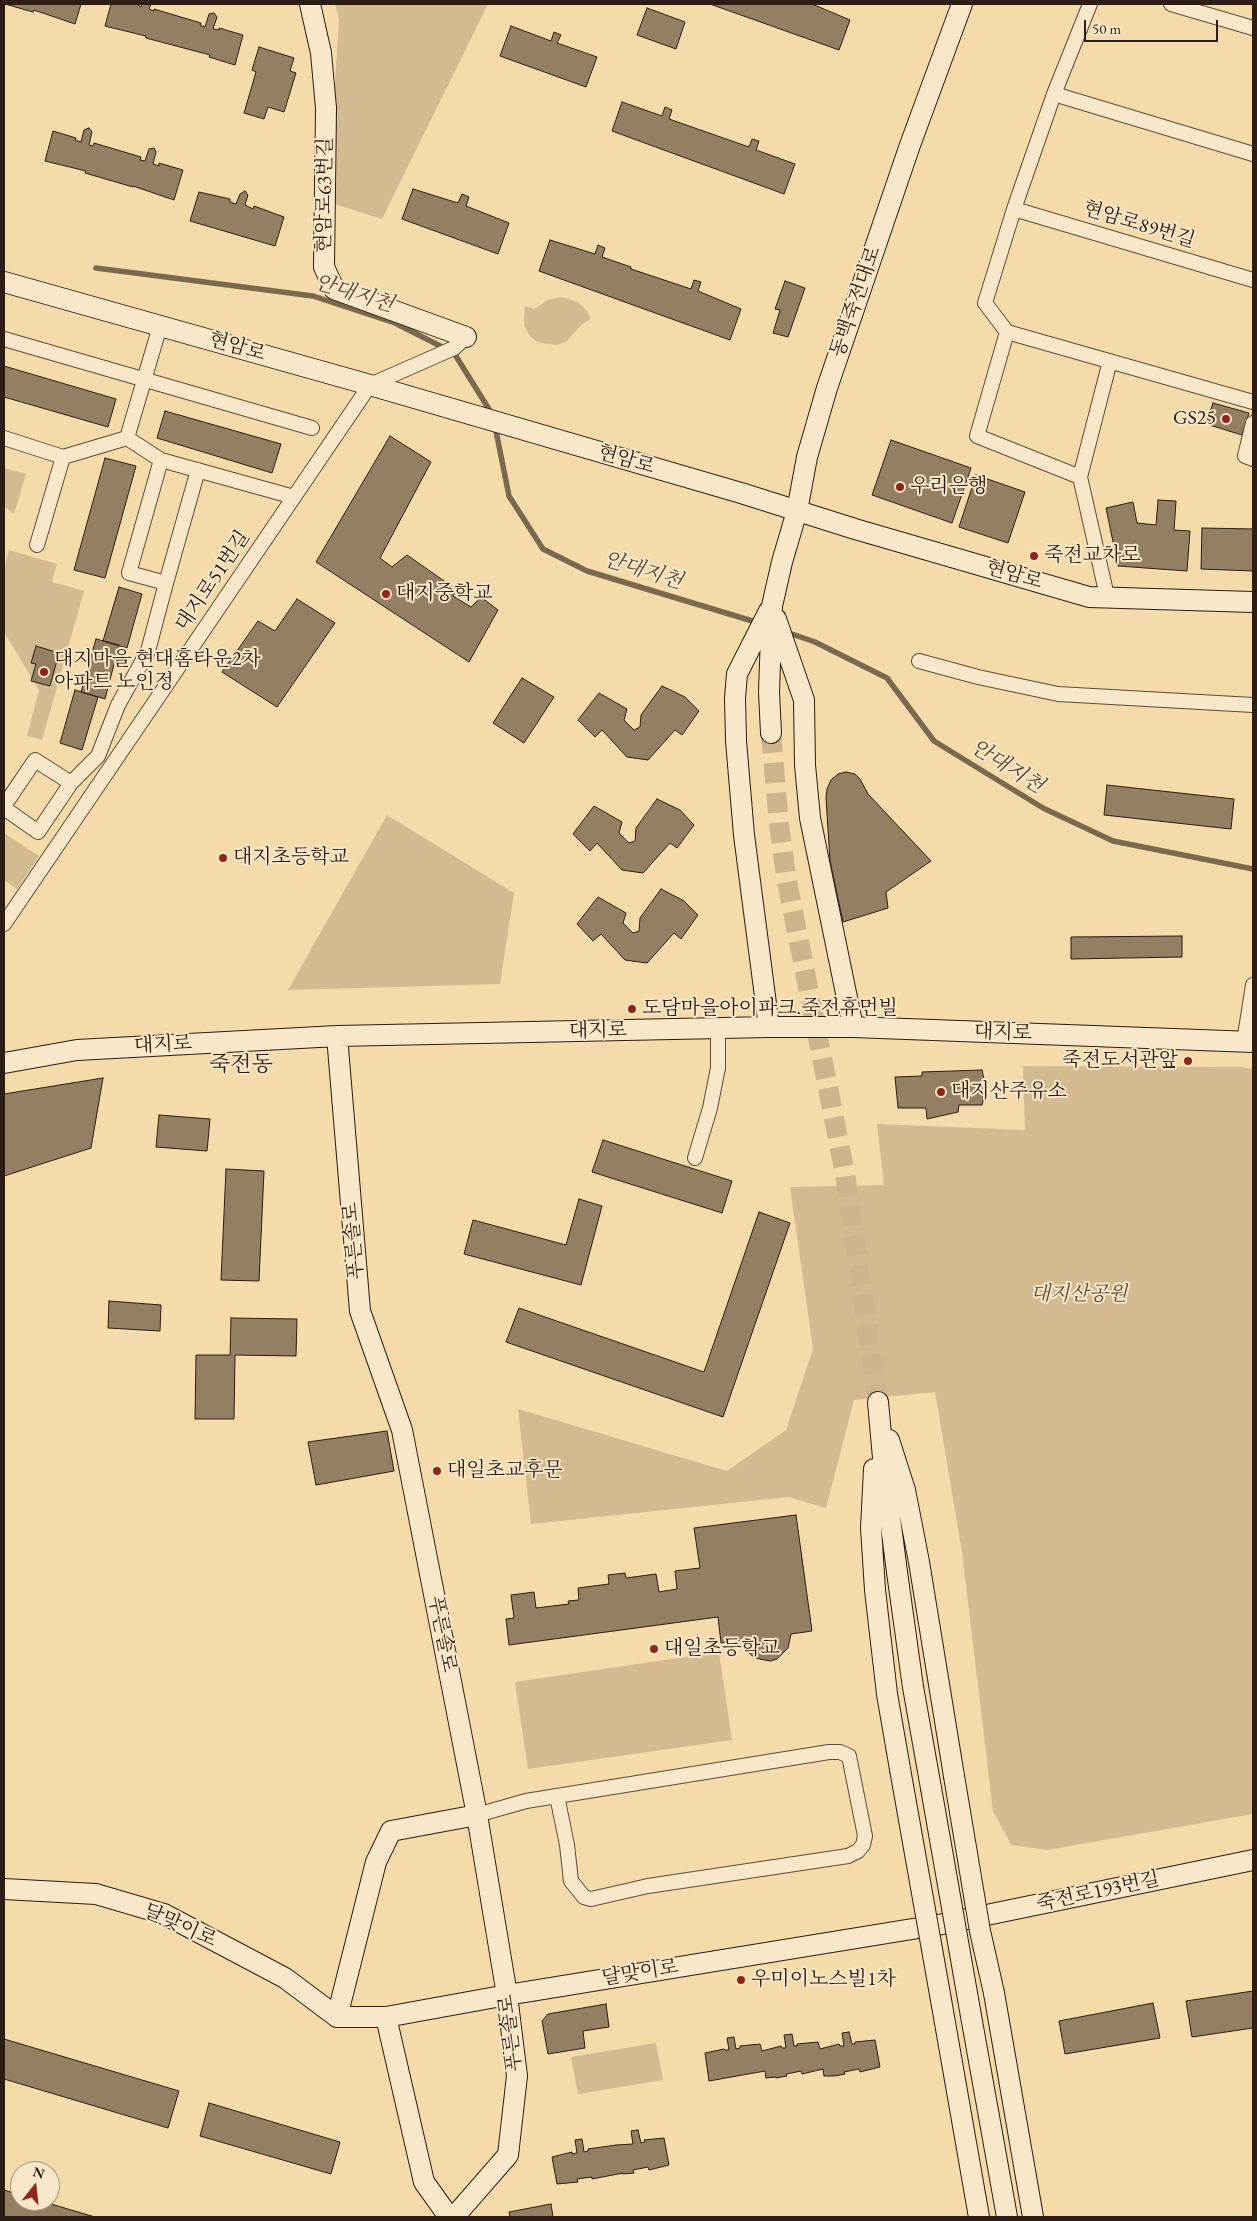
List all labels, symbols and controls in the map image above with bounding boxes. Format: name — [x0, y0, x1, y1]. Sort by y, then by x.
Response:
scale bar — [1087, 10, 1221, 42]
text: 50 m — [1092, 19, 1121, 38]
street label: 현암로63번길 — [312, 137, 338, 253]
street label: 현암로89번길 — [1080, 197, 1198, 253]
street label: 동백죽전대로 — [826, 243, 886, 361]
water label: 안대지천 — [312, 270, 396, 318]
street label: 현암로 — [206, 327, 268, 367]
place label: GS25 — [1173, 407, 1216, 431]
marker: GS25 — [1220, 413, 1232, 425]
street label: 현암로 — [595, 440, 657, 480]
place label: 우리은행 — [910, 475, 987, 499]
marker: 우리은행 — [894, 481, 906, 493]
street label: 대지로51번길 — [171, 526, 255, 636]
place label: 죽전교차로 — [1044, 544, 1141, 568]
water label: 안대지천 — [601, 547, 685, 595]
marker: 죽전교차로 — [1028, 550, 1040, 562]
street label: 현암로 — [983, 555, 1045, 595]
place label: 대지중학교 — [396, 582, 493, 606]
marker: 대지중학교 — [380, 588, 392, 600]
place label: 대지마을 현대홈타운2차 아파트 노인정 — [54, 648, 261, 695]
marker: 대지마을 현대홈타운2차 아파트 노인정 — [38, 666, 50, 678]
water label: 안대지천 — [966, 735, 1048, 799]
place label: 대지초등학교 — [233, 846, 349, 870]
marker: 대지초등학교 — [217, 852, 229, 864]
place label: 도담마을아이파크.죽전휴먼빌 — [642, 997, 898, 1021]
marker: 도담마을아이파크.죽전휴먼빌 — [626, 1003, 638, 1015]
street label: 대지로 — [569, 1018, 627, 1044]
street label: 대지로 — [974, 1020, 1032, 1046]
street label: 대지로 — [133, 1031, 193, 1059]
place label: 죽전도서관앞 — [1062, 1049, 1178, 1073]
district label: 죽전동 — [209, 1052, 273, 1078]
marker: 죽전도서관앞 — [1182, 1055, 1194, 1067]
place label: 대지산주유소 — [951, 1080, 1067, 1104]
marker: 대지산주유소 — [935, 1086, 947, 1098]
street label: 푸른솔로 — [339, 1201, 369, 1281]
park label: 대지산공원 — [1031, 1283, 1127, 1307]
place label: 대일초교후문 — [447, 1459, 563, 1483]
marker: 대일초교후문 — [431, 1465, 443, 1477]
street label: 푸른솔로 — [423, 1594, 461, 1674]
place label: 대일초등학교 — [664, 1637, 780, 1661]
marker: 대일초등학교 — [648, 1643, 660, 1655]
street label: 죽전로193번길 — [1034, 1867, 1162, 1917]
street label: 달맞이로 — [140, 1899, 220, 1953]
street label: 달맞이로 — [600, 1955, 680, 1991]
place label: 우미이노스빌1차 — [751, 1968, 896, 1992]
marker: 우미이노스빌1차 — [735, 1974, 747, 1986]
street label: 푸른솔로 — [494, 1993, 528, 2073]
north arrow — [10, 2161, 60, 2211]
text: N — [31, 2162, 47, 2183]

